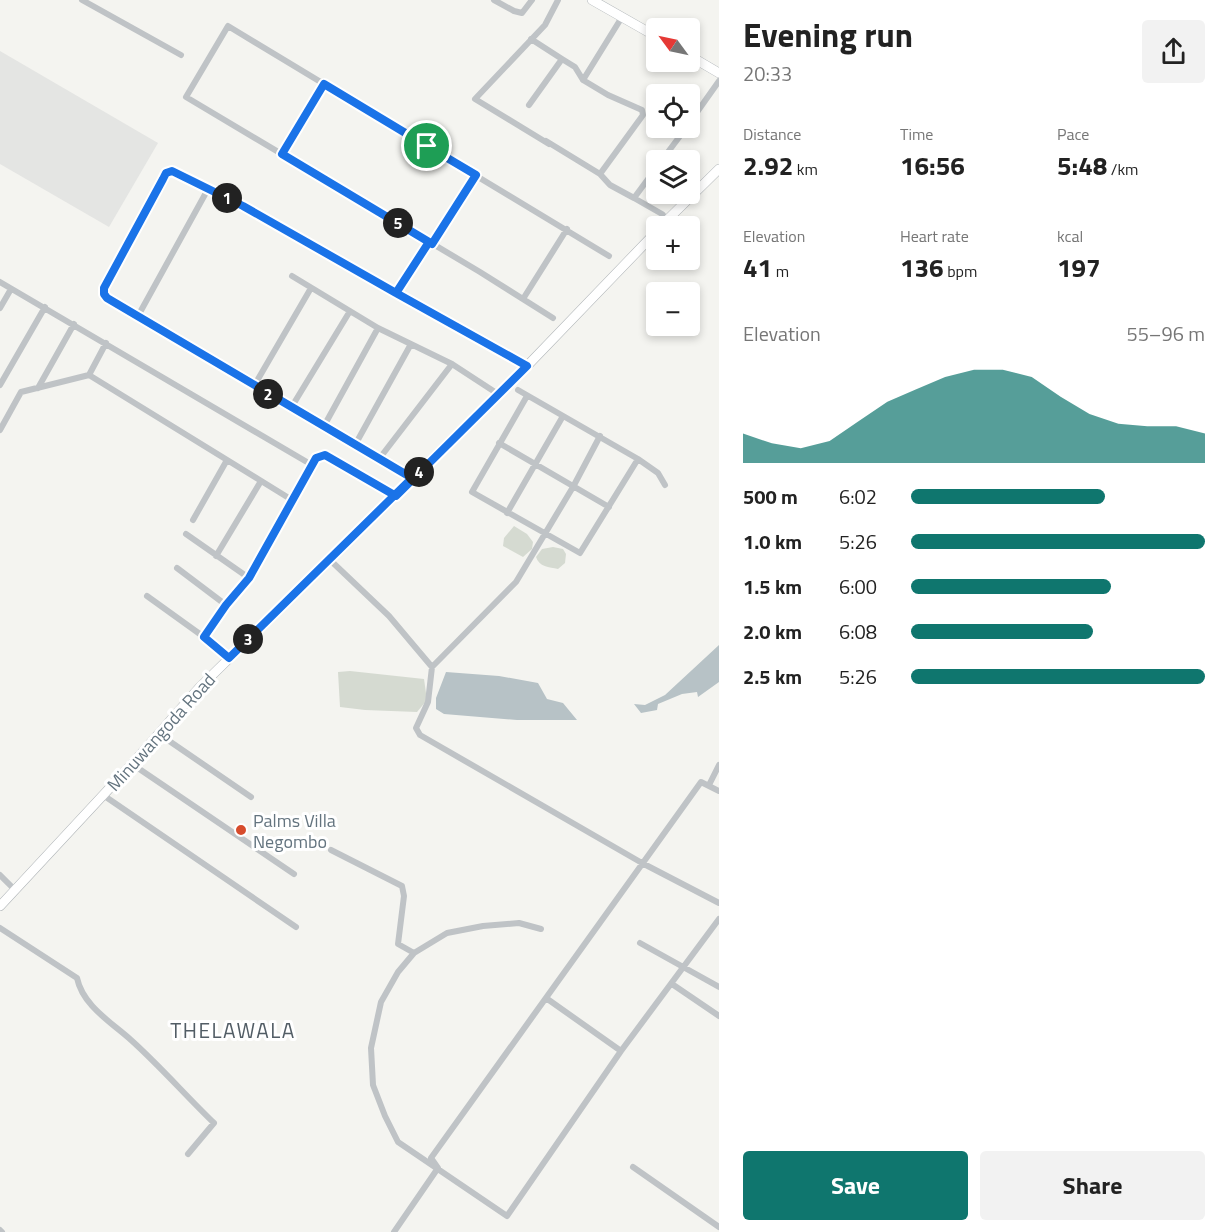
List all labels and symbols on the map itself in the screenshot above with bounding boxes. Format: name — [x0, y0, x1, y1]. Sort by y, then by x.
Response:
north arrow — [646, 18, 700, 72]
pin — [401, 120, 452, 171]
pin: 1 — [212, 183, 242, 213]
pin: 5 — [383, 208, 413, 238]
pin: 2 — [253, 379, 283, 409]
pin: 4 — [404, 457, 434, 487]
pin: 3 — [233, 624, 263, 654]
street label: Minuwangoda Road — [101, 667, 221, 797]
place label: Palms Villa Negombo — [253, 807, 336, 855]
marker: Palms Villa Negombo — [234, 823, 248, 837]
district label: THELAWALA — [170, 1014, 296, 1046]

